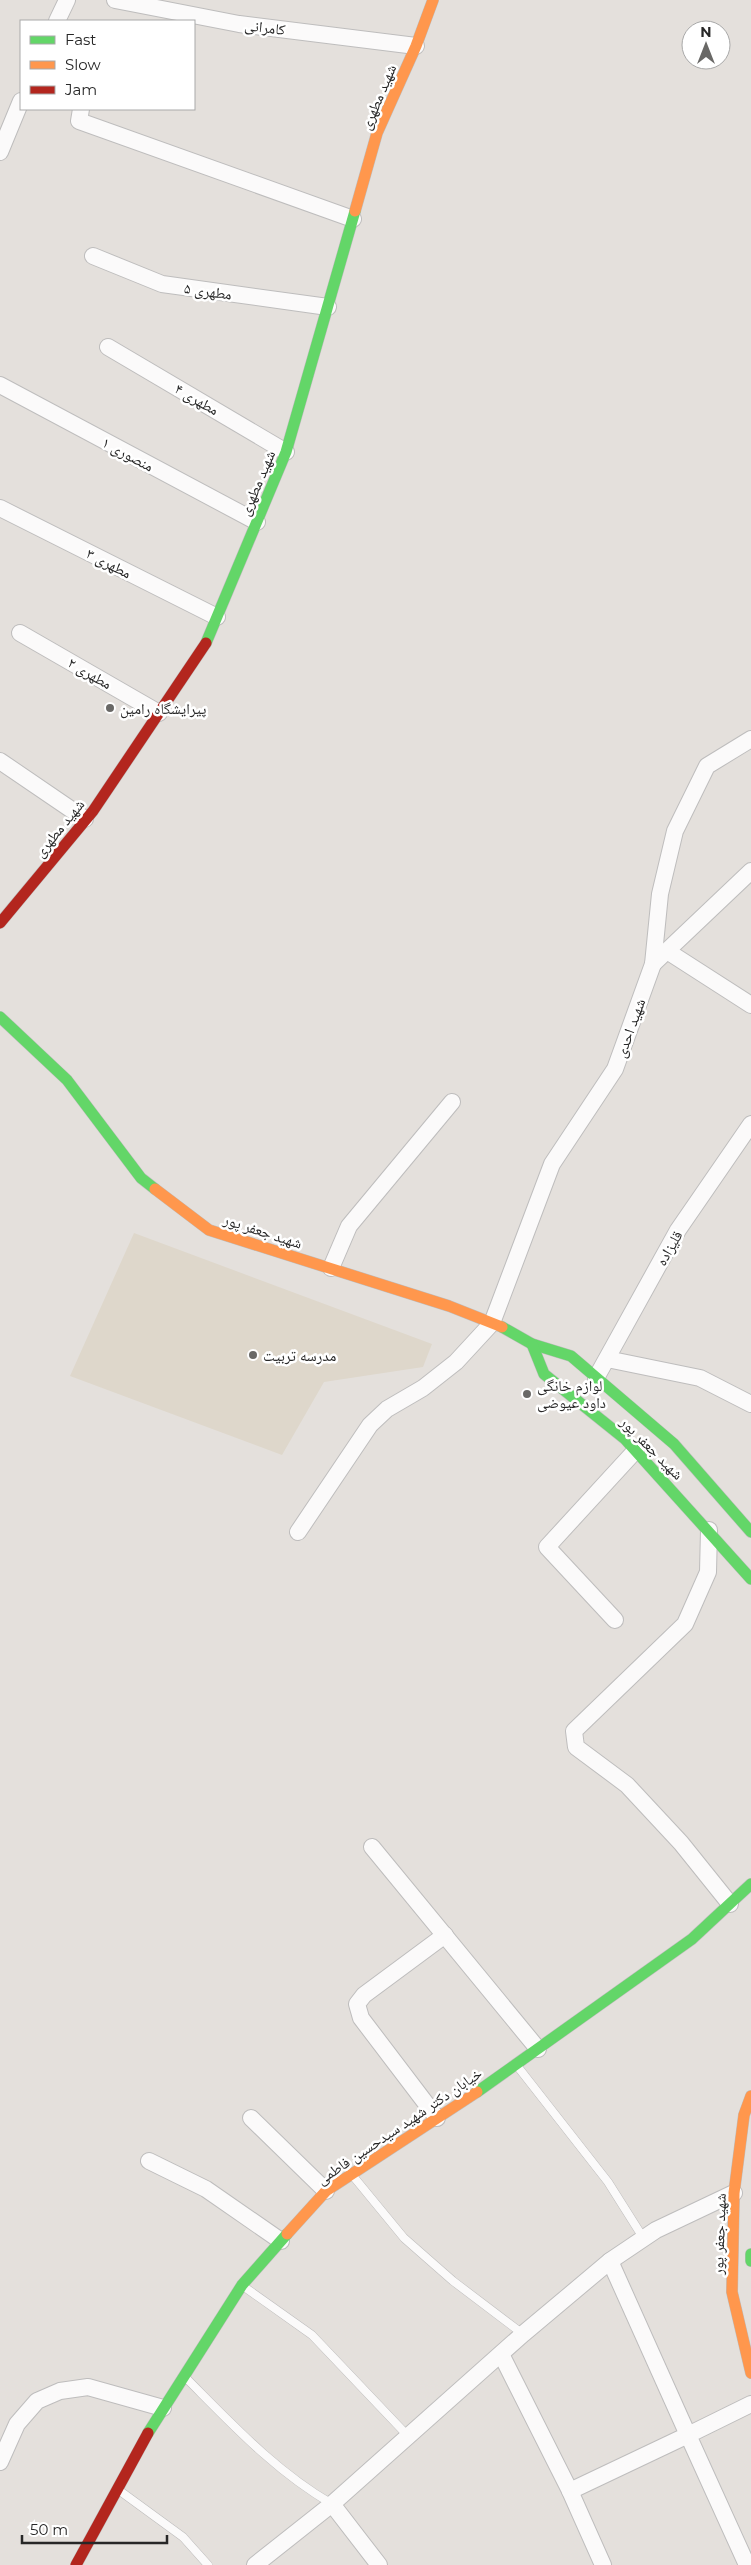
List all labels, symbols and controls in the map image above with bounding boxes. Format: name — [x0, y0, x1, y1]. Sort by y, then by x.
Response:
street label: کامرانی — [243, 15, 286, 40]
legend — [20, 20, 195, 110]
north arrow — [681, 20, 731, 70]
text: N — [700, 23, 712, 41]
text: Fast — [65, 30, 96, 49]
text: Slow — [65, 55, 101, 74]
street label: شهید مطهری — [356, 61, 401, 133]
text: Jam — [64, 80, 97, 99]
street label: مطهری ۵ — [183, 278, 233, 305]
street label: مطهری ۴ — [171, 379, 223, 420]
street label: منصوری ۱ — [98, 433, 157, 476]
street label: شهید مطهری — [235, 447, 280, 519]
street label: مطهری ۳ — [83, 544, 135, 583]
street label: مطهری ۲ — [64, 653, 116, 694]
place label: پیرایشگاه ‌رامین — [120, 699, 206, 719]
marker: پیرایشگاه ‌رامین — [104, 702, 116, 714]
street label: شهید مطهری — [30, 795, 89, 862]
street label: شهید احدی — [611, 996, 650, 1060]
street label: شهید جعفر پور — [220, 1209, 305, 1253]
street label: قلیزاده — [651, 1227, 687, 1269]
place label: مدرسه تربیت — [263, 1346, 336, 1365]
marker: مدرسه تربیت — [247, 1349, 259, 1361]
place label: لوازم خانگی داود عیوضی — [537, 1376, 606, 1413]
marker: لوازم خانگی داود عیوضی — [521, 1388, 533, 1400]
street label: شهید جعفر پور — [616, 1412, 688, 1484]
street label: خیابان دکتر شهید سیدحسین فاطمی — [313, 2063, 486, 2189]
street label: شهید جعفر پور — [708, 2193, 730, 2276]
scale bar — [22, 2512, 168, 2544]
text: 50 m — [30, 2520, 68, 2539]

